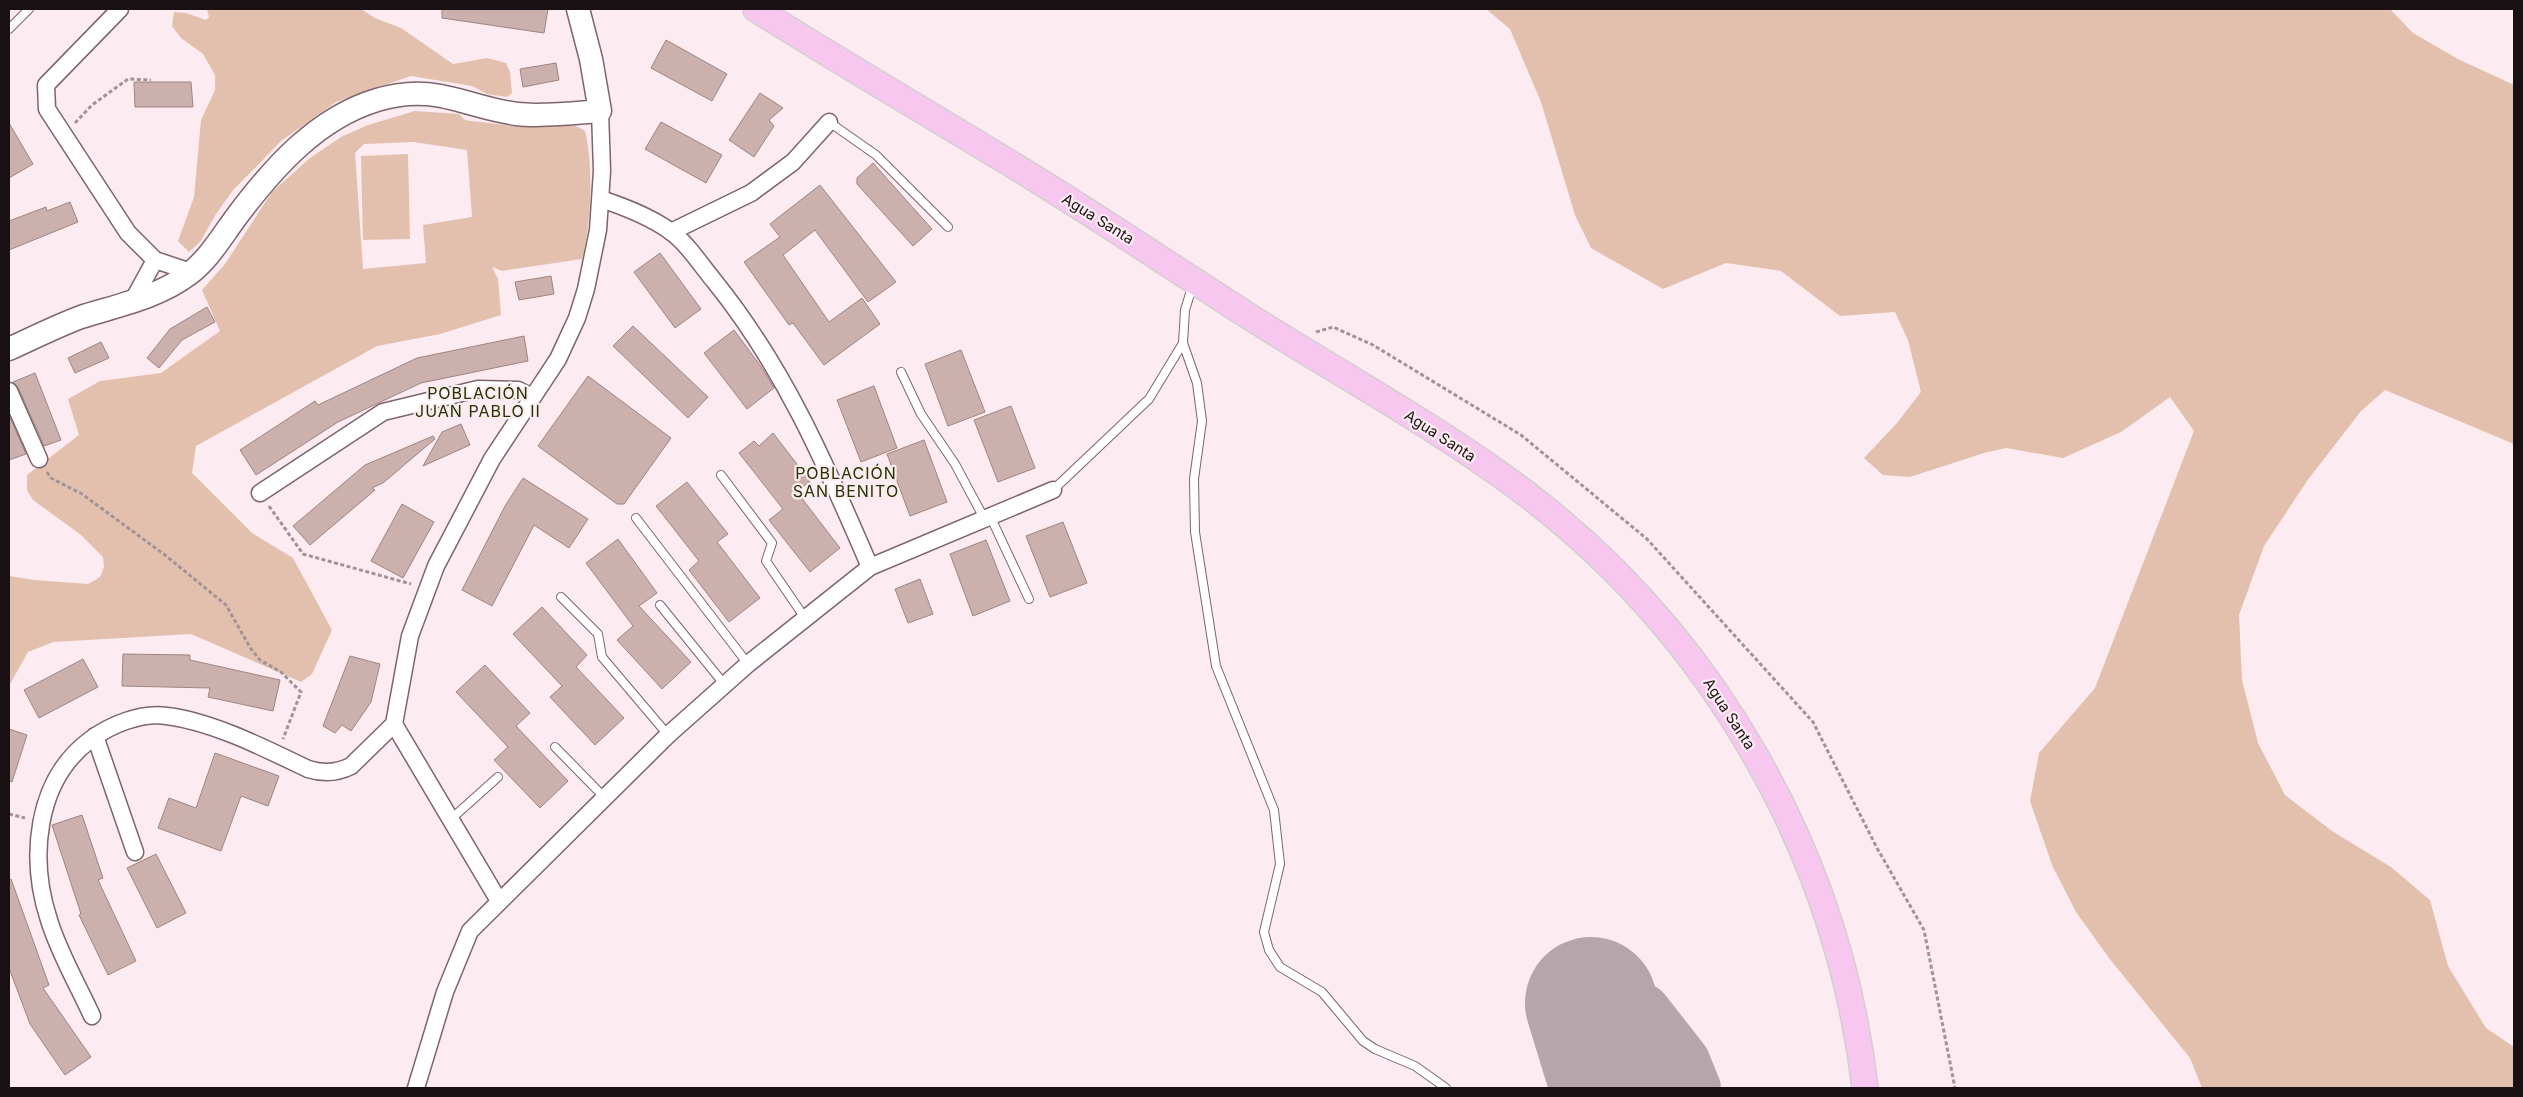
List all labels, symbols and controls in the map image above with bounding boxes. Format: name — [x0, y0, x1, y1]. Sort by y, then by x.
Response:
street label: Agua Santa — [1059, 189, 1138, 248]
district label: POBLACIÓN JUAN PABLO II — [415, 383, 541, 421]
street label: Agua Santa — [1401, 405, 1480, 466]
district label: POBLACIÓN SAN BENITO — [793, 463, 899, 501]
street label: Agua Santa — [1699, 674, 1760, 753]

